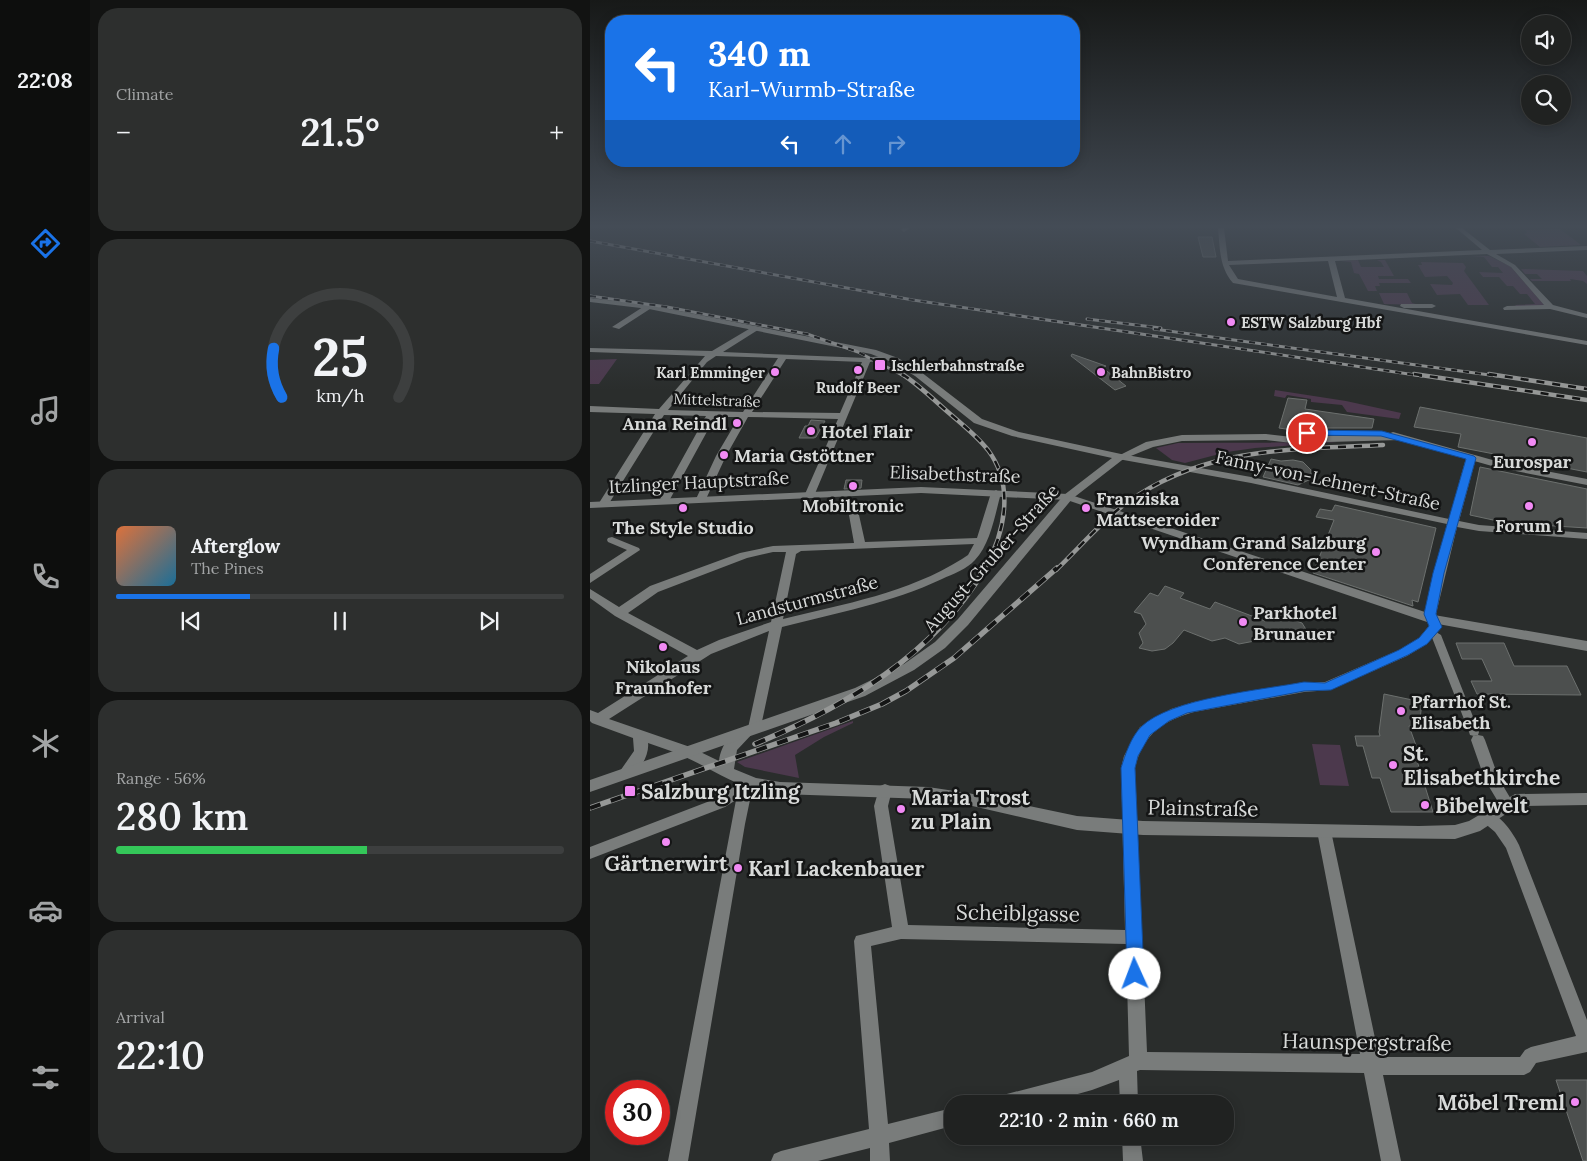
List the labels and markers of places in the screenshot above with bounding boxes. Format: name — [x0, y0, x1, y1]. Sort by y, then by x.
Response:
place label: ESTW Salzburg Hbf — [1241, 313, 1382, 332]
marker: ESTW Salzburg Hbf — [1225, 316, 1237, 328]
place label: Ischlerbahnstraße — [891, 356, 1024, 375]
marker: Ischlerbahnstraße — [873, 358, 887, 372]
place label: Karl Emminger — [656, 363, 766, 382]
place label: BahnBistro — [1111, 363, 1192, 382]
marker: Rudolf Beer — [852, 364, 864, 376]
marker: Karl Emminger — [769, 366, 781, 378]
marker: BahnBistro — [1095, 366, 1107, 378]
place label: Rudolf Beer — [816, 378, 901, 397]
place label: Anna Reindl — [622, 412, 727, 435]
pin — [1286, 412, 1328, 454]
marker: Anna Reindl — [731, 417, 743, 429]
place label: Hotel Flair — [821, 420, 913, 443]
marker: Hotel Flair — [805, 425, 817, 437]
marker: Eurospar — [1526, 436, 1538, 448]
place label: Maria Gstöttner — [734, 444, 874, 467]
marker: Maria Gstöttner — [718, 449, 730, 461]
place label: Eurospar — [1493, 450, 1572, 473]
marker: Mobiltronic — [847, 480, 859, 492]
place label: Franziska Mattseeroider — [1096, 487, 1220, 531]
place label: Mobiltronic — [802, 494, 905, 517]
marker: Forum 1 — [1523, 500, 1535, 512]
marker: The Style Studio — [677, 502, 689, 514]
marker: Franziska Mattseeroider — [1080, 502, 1092, 514]
place label: Forum 1 — [1495, 514, 1563, 537]
place label: The Style Studio — [612, 516, 754, 539]
place label: Wyndham Grand Salzburg Conference Center — [1141, 531, 1367, 575]
marker: Wyndham Grand Salzburg Conference Center — [1370, 546, 1382, 558]
place label: Parkhotel Brunauer — [1253, 601, 1337, 645]
marker: Parkhotel Brunauer — [1237, 616, 1249, 628]
marker: Nikolaus Fraunhofer — [657, 641, 669, 653]
place label: Nikolaus Fraunhofer — [615, 655, 712, 699]
place label: Pfarrhof St. Elisabeth — [1411, 690, 1511, 734]
marker: Pfarrhof St. Elisabeth — [1395, 705, 1407, 717]
place label: St. Elisabethkirche — [1403, 740, 1560, 791]
marker: St. Elisabethkirche — [1387, 759, 1399, 771]
place label: Salzburg Itzling — [641, 778, 801, 805]
marker: Salzburg Itzling — [623, 784, 637, 798]
place label: Maria Trost zu Plain — [911, 784, 1030, 835]
place label: Bibelwelt — [1435, 792, 1529, 819]
marker: Bibelwelt — [1419, 799, 1431, 811]
marker: Maria Trost zu Plain — [895, 803, 907, 815]
marker: Gärtnerwirt — [660, 836, 672, 848]
place label: Gärtnerwirt — [604, 850, 728, 877]
place label: Karl Lackenbauer — [748, 855, 924, 882]
marker: Karl Lackenbauer — [732, 862, 744, 874]
place label: Möbel Treml — [1437, 1089, 1565, 1116]
marker: Möbel Treml — [1569, 1096, 1581, 1108]

